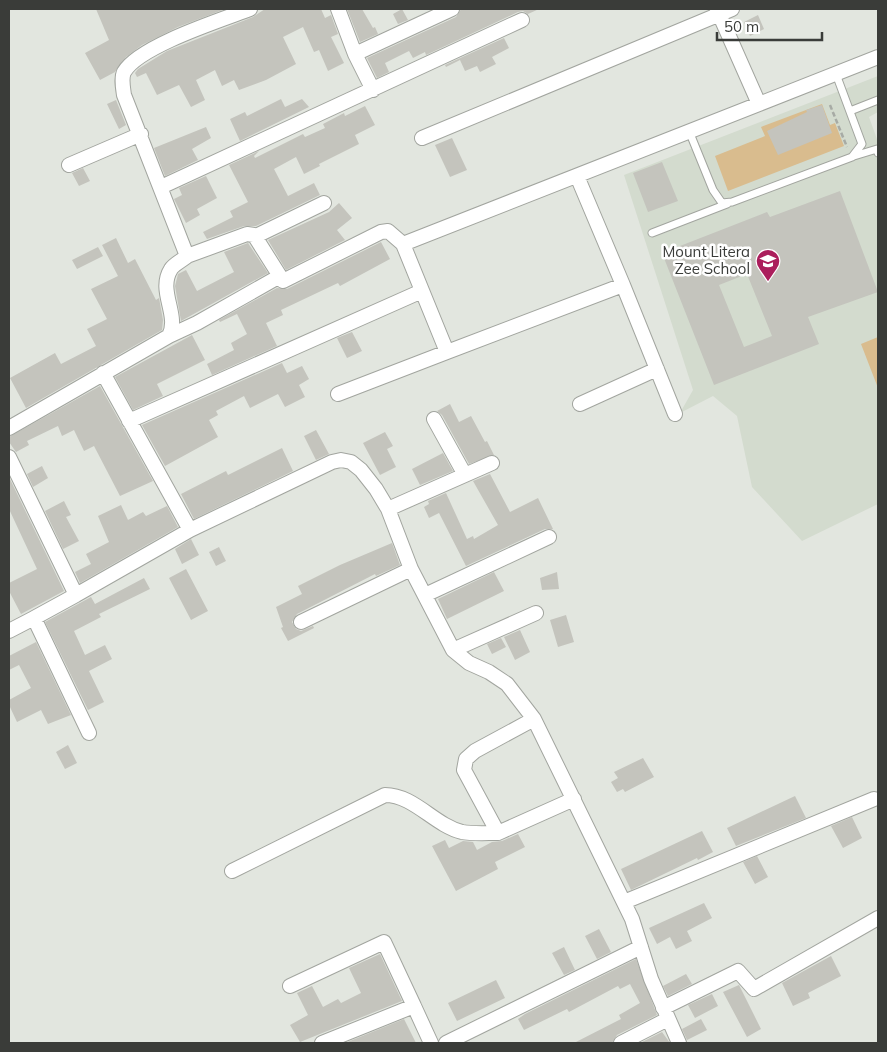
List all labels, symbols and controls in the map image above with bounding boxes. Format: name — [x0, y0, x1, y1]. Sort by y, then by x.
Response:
scale bar — [717, 10, 822, 42]
text: 50 m — [724, 17, 759, 36]
place label: Mount Litera Zee School — [663, 242, 750, 278]
school or university icon: Mount Litera Zee School — [755, 248, 781, 282]

